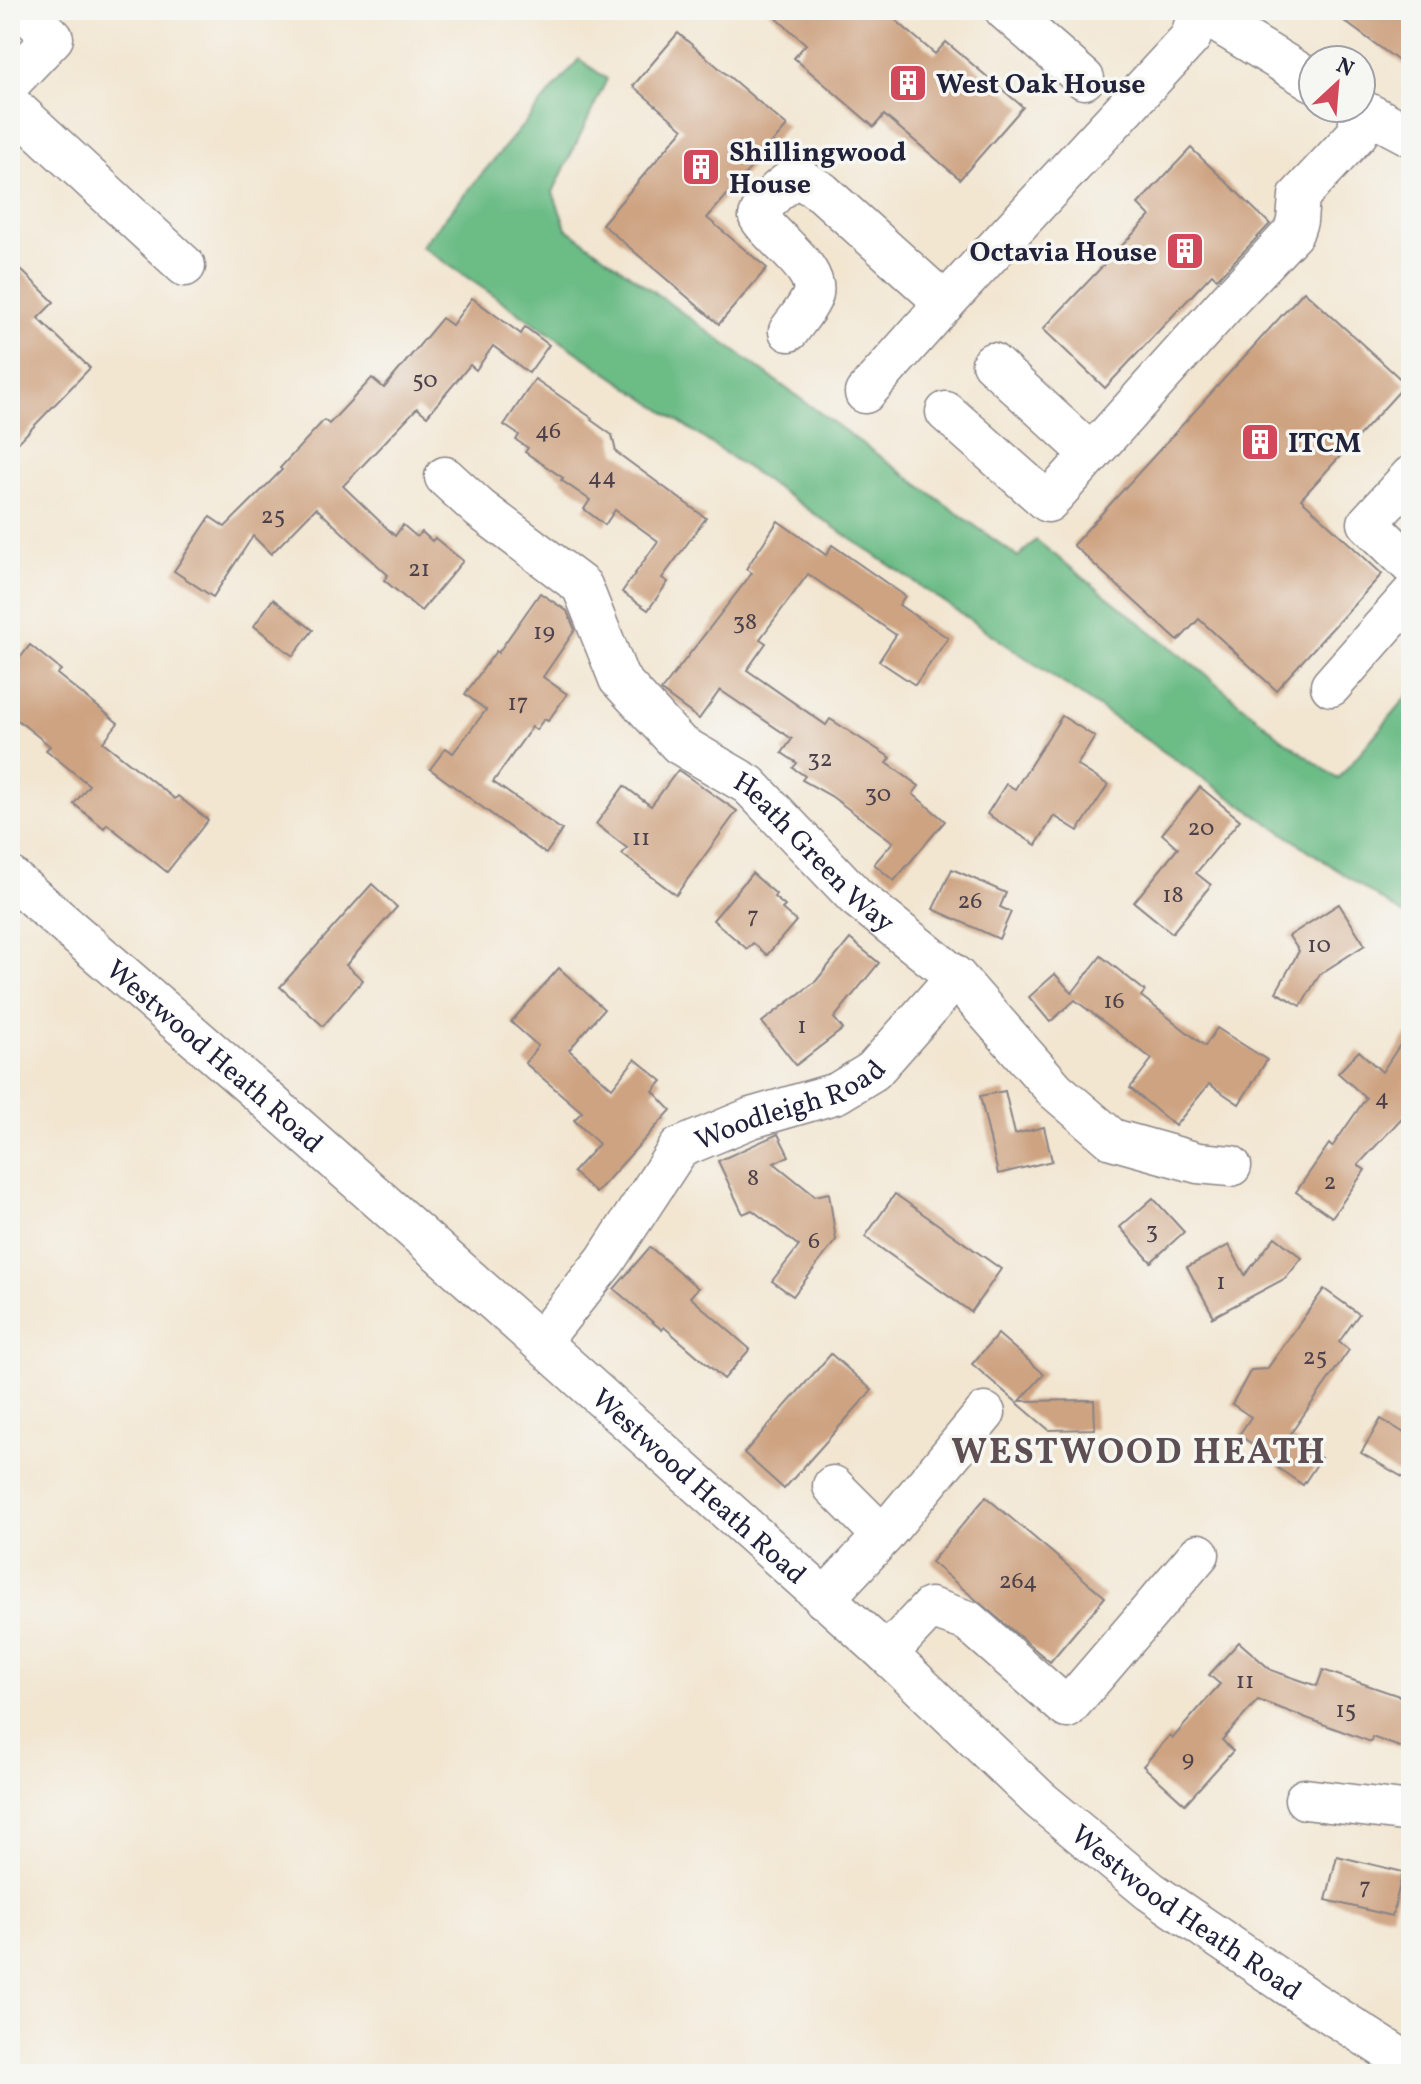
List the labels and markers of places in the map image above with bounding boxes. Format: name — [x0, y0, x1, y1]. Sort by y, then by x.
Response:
building icon: West Oak House — [887, 62, 929, 104]
place label: West Oak House — [936, 66, 1146, 105]
place label: Shillingwood House — [729, 134, 906, 205]
building icon: Shillingwood House — [680, 146, 722, 188]
building icon: Octavia House — [1164, 230, 1206, 272]
place label: Octavia House — [970, 234, 1157, 273]
building icon: ITCM — [1239, 421, 1281, 463]
place label: ITCM — [1288, 425, 1361, 464]

